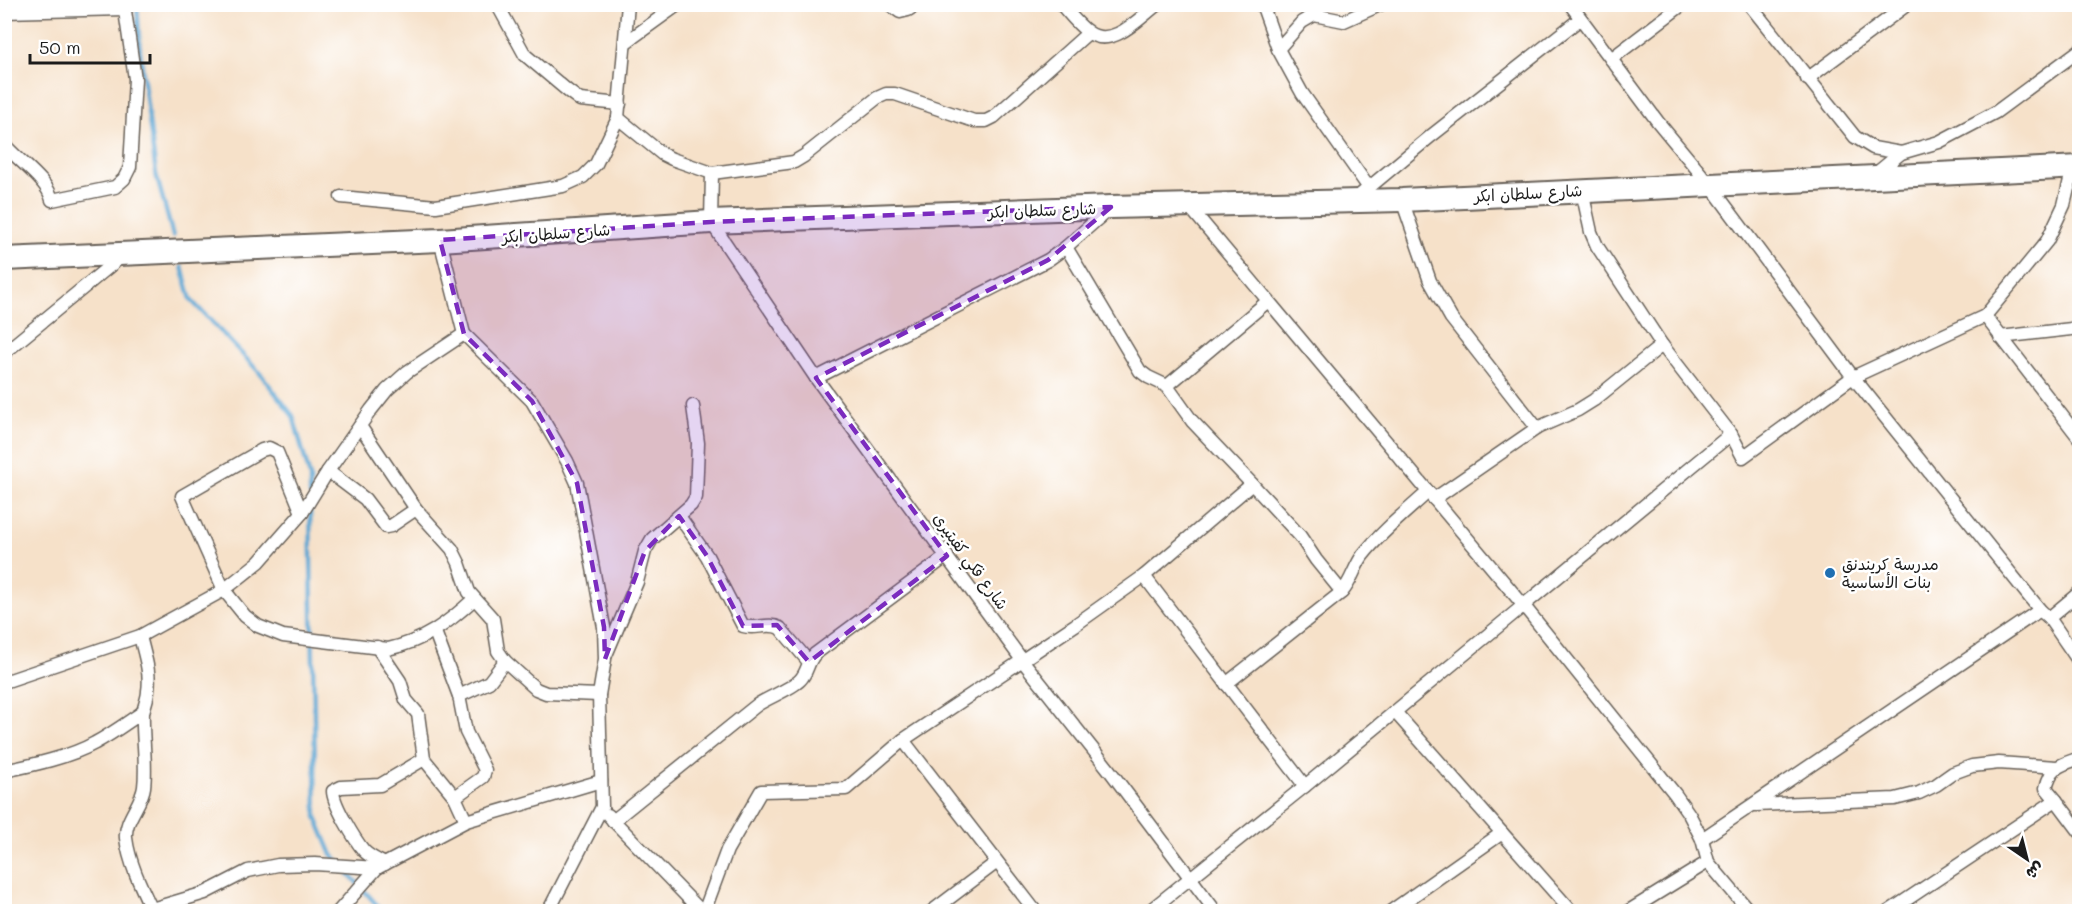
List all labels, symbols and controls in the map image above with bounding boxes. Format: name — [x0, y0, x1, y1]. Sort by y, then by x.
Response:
scale bar — [30, 27, 150, 65]
text: 50 m — [39, 35, 81, 59]
street label: شارع سلطان ابكر — [1471, 179, 1583, 208]
street label: شارع سلطان ابكر — [985, 197, 1097, 224]
street label: شارع سلطان ابكر — [499, 218, 611, 249]
street label: شارع فكي كفيتيرى — [925, 508, 1014, 616]
place label: مدرسة كريندنق بنات الأساسية — [1842, 553, 1939, 592]
marker: مدرسة كريندنق بنات الأساسية — [1823, 566, 1837, 580]
north arrow — [1997, 829, 2057, 889]
text: ش — [2023, 858, 2049, 885]

